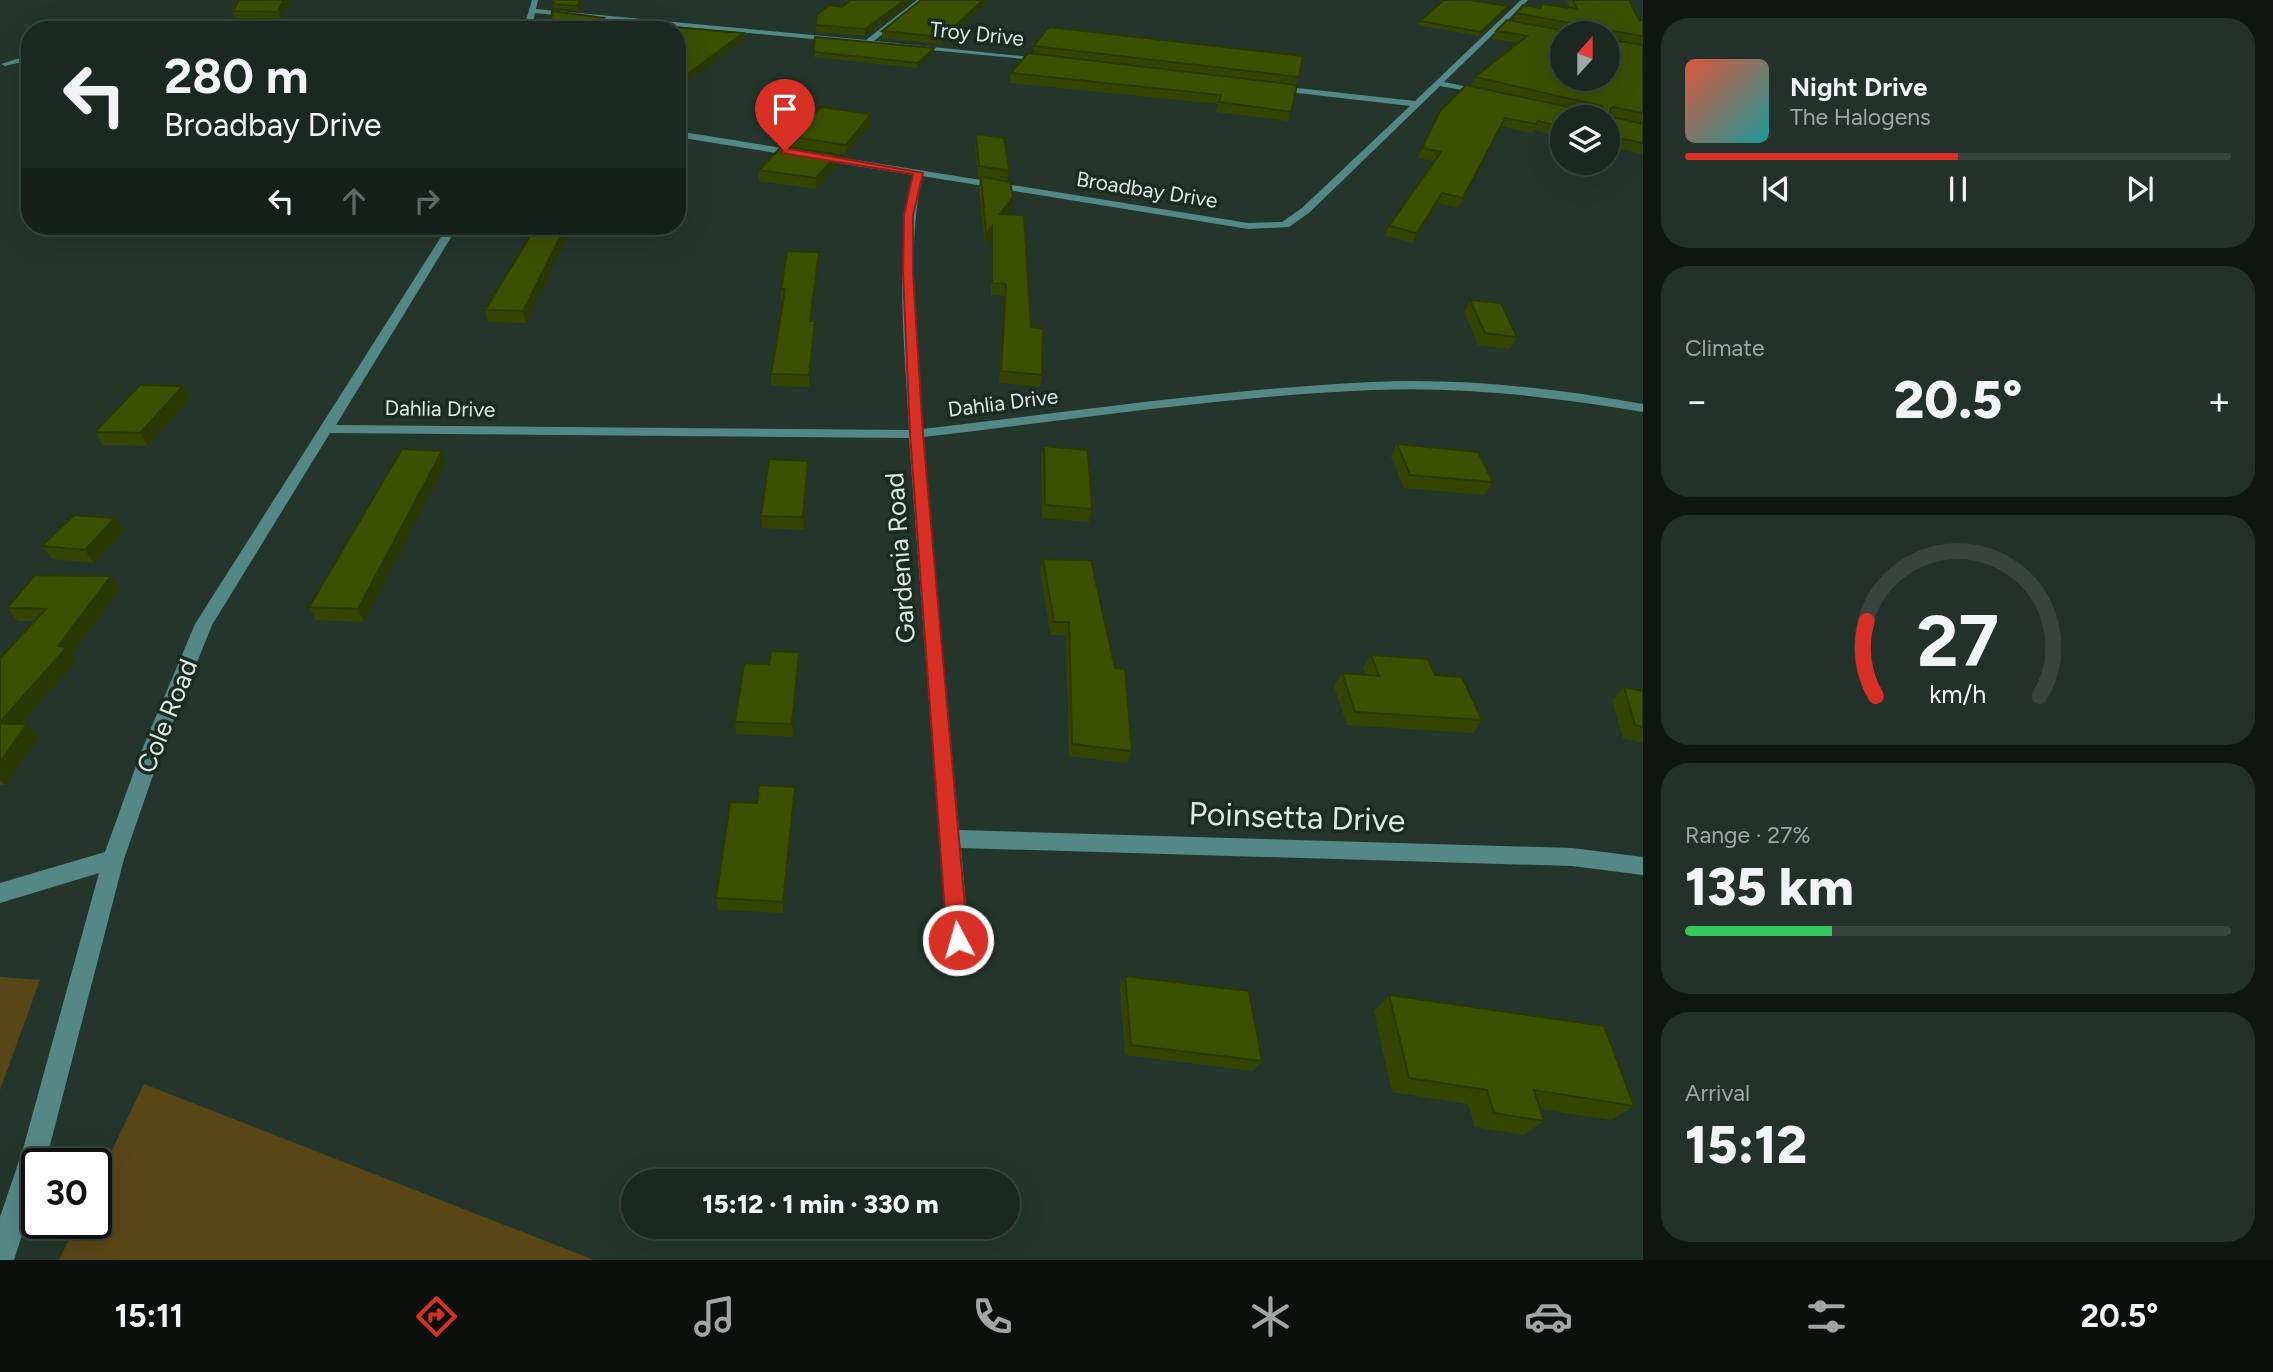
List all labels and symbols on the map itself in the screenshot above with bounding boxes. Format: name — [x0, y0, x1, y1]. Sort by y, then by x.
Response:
street label: Troy Drive — [929, 16, 1025, 51]
north arrow — [1550, 21, 1620, 91]
pin — [755, 79, 815, 151]
street label: Broadbay Drive — [1075, 166, 1220, 213]
street label: Dahlia Drive — [946, 383, 1059, 422]
street label: Dahlia Drive — [384, 395, 496, 422]
street label: Gardenia Road — [878, 471, 922, 645]
street label: Cole Road — [130, 654, 204, 778]
street label: Poinsetta Drive — [1188, 794, 1406, 840]
position arrow — [921, 903, 995, 977]
speed limit sign: 30 — [21, 1148, 112, 1239]

